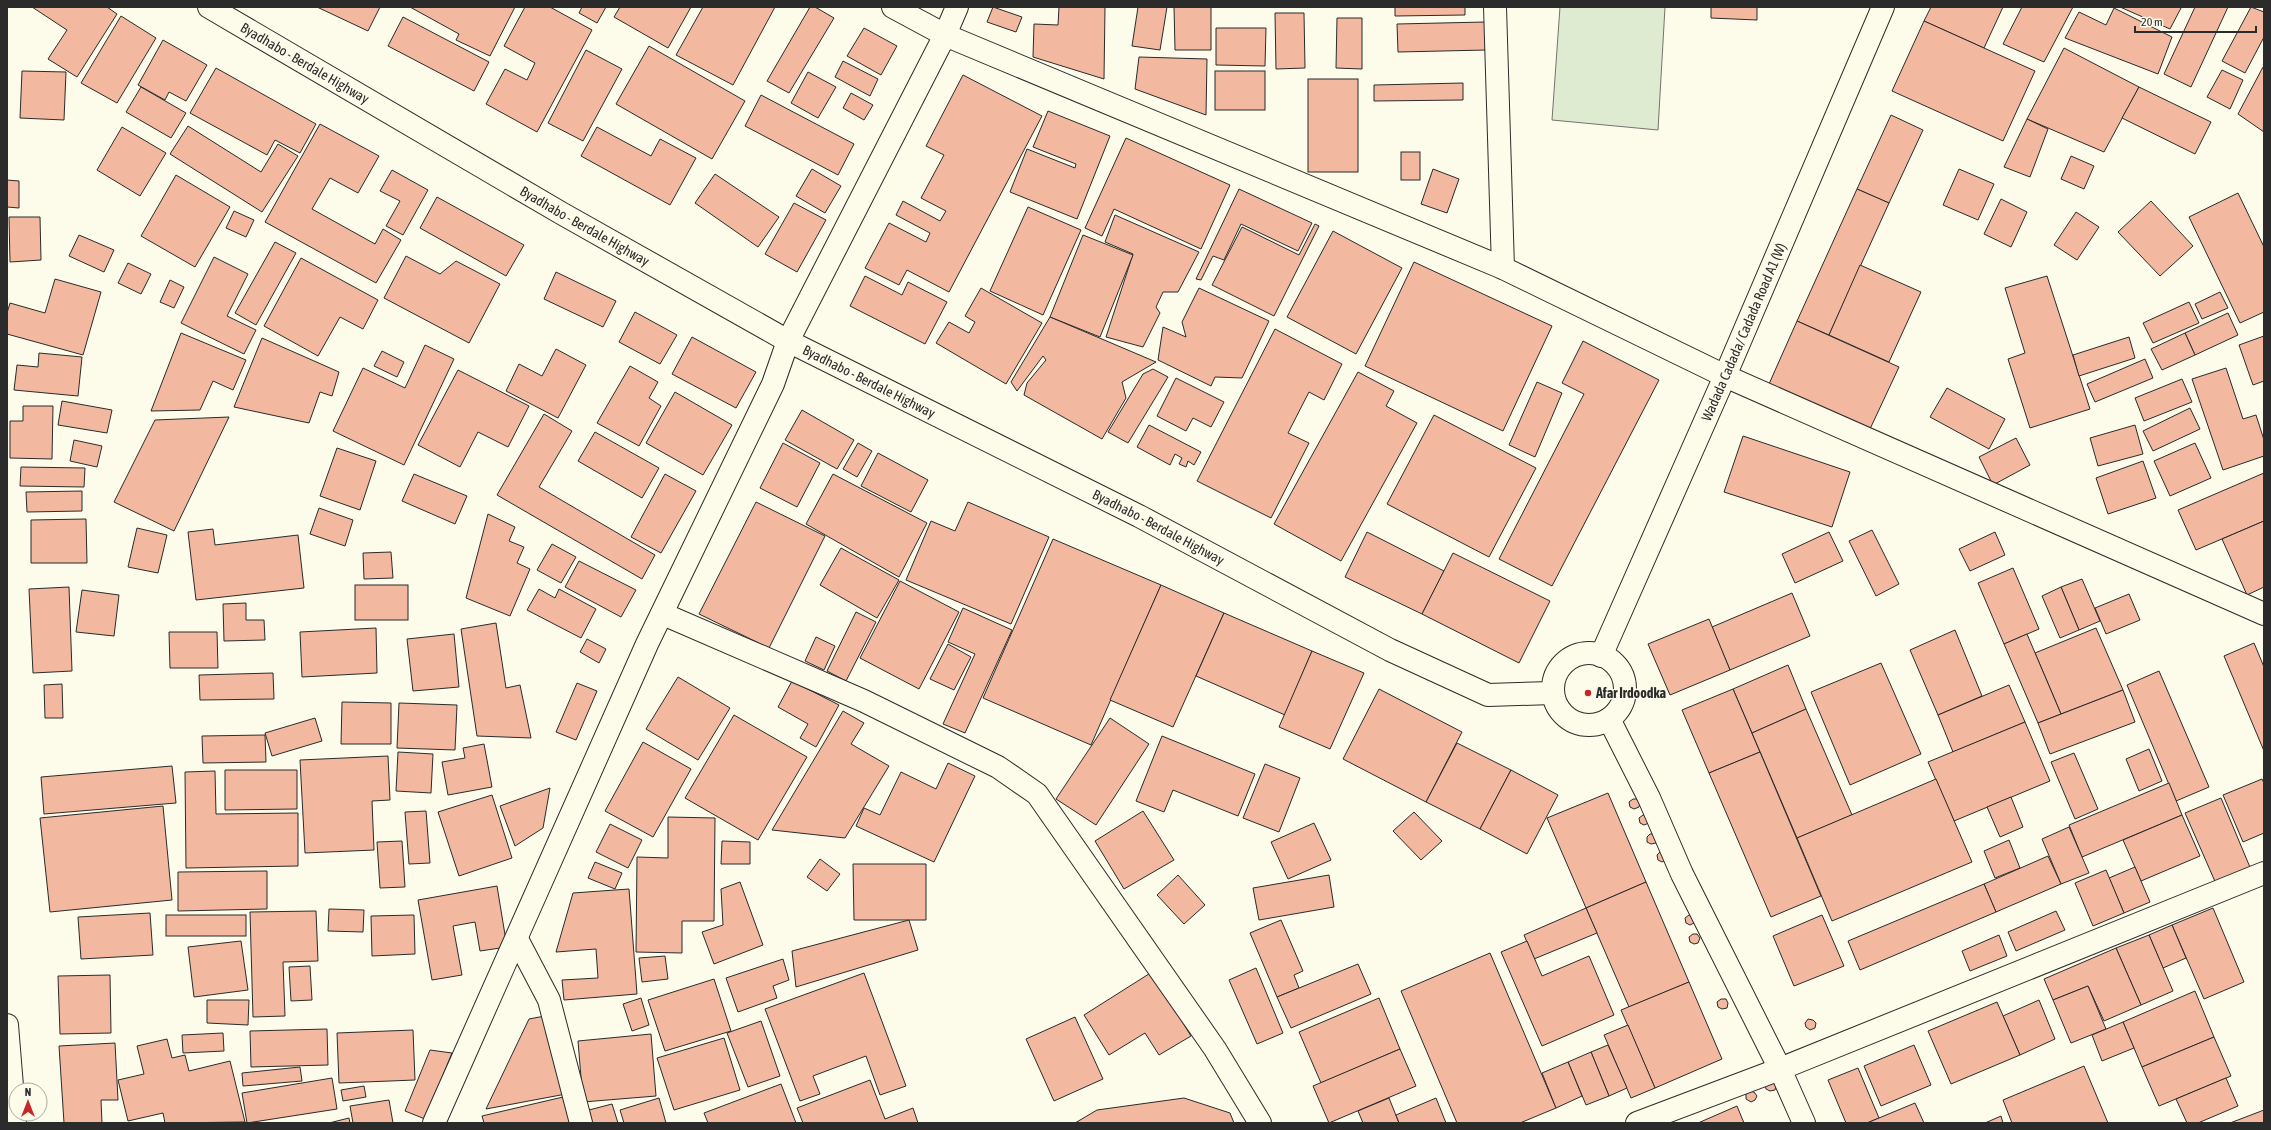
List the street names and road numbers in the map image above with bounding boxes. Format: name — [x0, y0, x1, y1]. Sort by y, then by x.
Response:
street label: Byadhabo - Berdale Highway — [238, 19, 372, 107]
street label: Byadhabo - Berdale Highway — [517, 183, 652, 269]
street label: Wadada Cadada/ Cadada Road A1 (W) — [1698, 241, 1789, 423]
street label: Byadhabo - Berdale Highway — [800, 342, 938, 421]
street label: Byadhabo - Berdale Highway — [1090, 486, 1227, 568]

